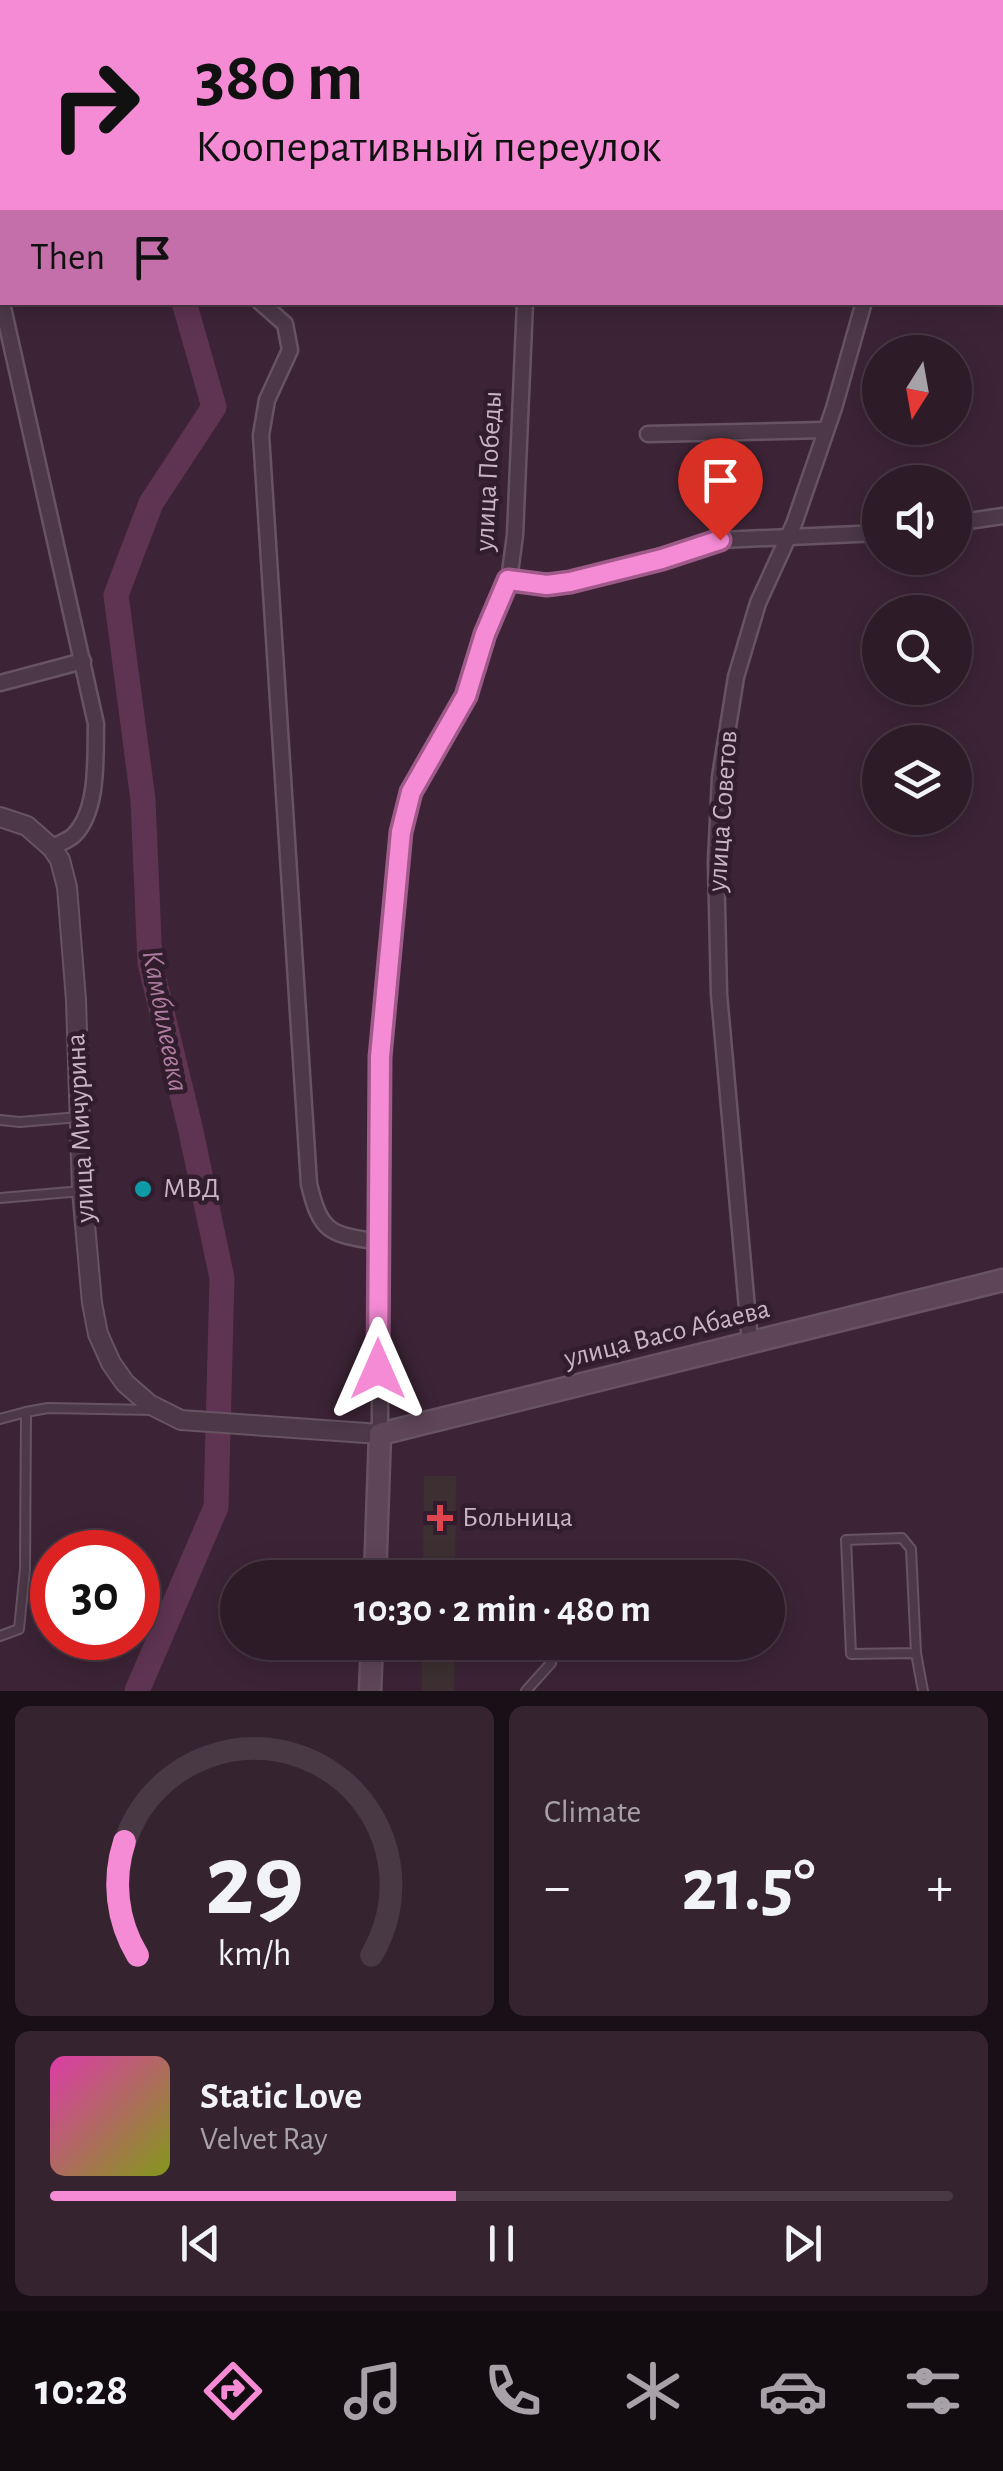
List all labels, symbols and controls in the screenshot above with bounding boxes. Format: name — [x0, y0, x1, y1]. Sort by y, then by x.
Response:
icon: right — [30, 40, 160, 170]
text: 380 m — [195, 43, 363, 113]
text: Кооперативный переулок — [195, 125, 661, 170]
icon: arrive — [125, 230, 180, 285]
text: Then — [30, 239, 105, 277]
north arrow — [862, 335, 972, 445]
map controls — [862, 335, 972, 835]
street label: улица Победы — [471, 390, 507, 553]
pin — [678, 438, 763, 541]
icon: arrive — [693, 453, 748, 508]
button: sound — [862, 465, 972, 575]
button: search — [862, 595, 972, 705]
button: layers — [862, 725, 972, 835]
street label: улица Советов — [703, 729, 743, 894]
water label: Камбилеевка — [137, 948, 193, 1094]
street label: улица Мичурина — [62, 1032, 100, 1224]
place label: МВД — [163, 1175, 220, 1203]
marker: МВД — [132, 1178, 154, 1200]
street label: улица Васо Абаева — [560, 1295, 773, 1373]
position arrow — [326, 1317, 430, 1421]
place label: Больница — [462, 1504, 573, 1532]
marker: Больница — [427, 1505, 453, 1531]
speed limit sign: 30 — [30, 1530, 160, 1660]
text: 10:30 · 2 min · 480 m — [354, 1591, 651, 1629]
text: Climate — [544, 1796, 641, 1828]
text: 29 — [205, 1830, 304, 1934]
text: 21.5° — [682, 1849, 815, 1924]
text: − — [544, 1860, 570, 1915]
text: + — [927, 1860, 953, 1915]
text: km/h — [218, 1936, 291, 1972]
text: Static Love — [200, 2078, 362, 2116]
text: Velvet Ray — [200, 2123, 328, 2155]
icon: previous — [173, 2216, 228, 2271]
icon: pause — [474, 2216, 529, 2271]
icon: next — [775, 2216, 830, 2271]
icon: directions — [198, 2356, 268, 2426]
icon: music — [338, 2356, 408, 2426]
icon: phone — [478, 2356, 548, 2426]
icon: climate — [618, 2356, 688, 2426]
icon: car — [758, 2356, 828, 2426]
icon: filters — [898, 2356, 968, 2426]
text: 10:28 — [35, 2368, 128, 2413]

